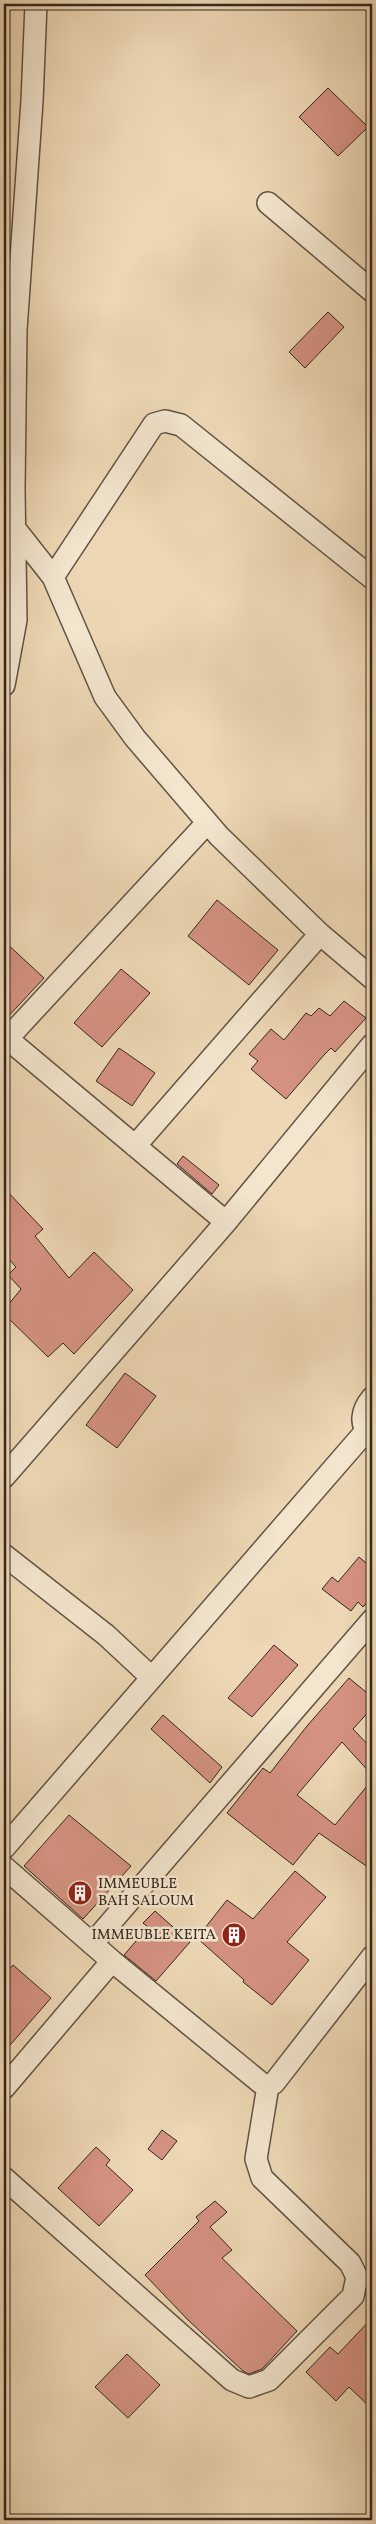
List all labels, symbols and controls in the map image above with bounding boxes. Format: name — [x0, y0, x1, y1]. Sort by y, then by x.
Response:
place label: IMMEUBLE BAH SALOUM — [98, 1874, 194, 1912]
building icon: IMMEUBLE BAH SALOUM — [67, 1880, 93, 1906]
building icon: IMMEUBLE KEITA — [221, 1922, 247, 1948]
place label: IMMEUBLE KEITA — [91, 1925, 216, 1946]

